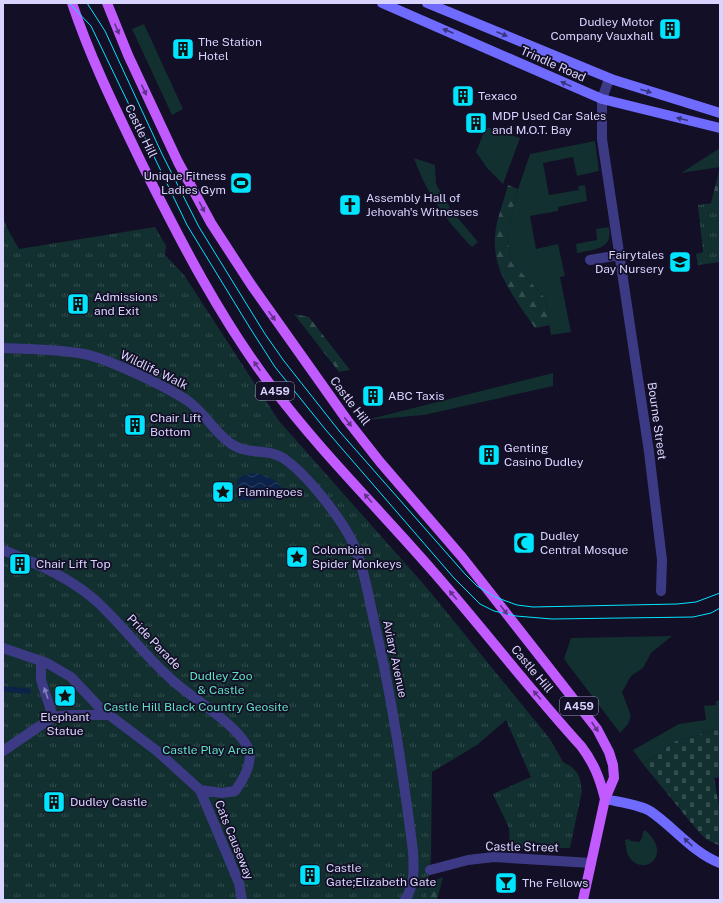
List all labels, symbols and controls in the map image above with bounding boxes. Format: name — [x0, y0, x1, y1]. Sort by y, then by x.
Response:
place label: Dudley Motor Company Vauxhall — [551, 15, 654, 43]
building icon: Dudley Motor Company Vauxhall — [657, 16, 683, 42]
one-way arrow — [115, 23, 121, 35]
one-way arrow — [441, 27, 453, 33]
one-way arrow — [497, 31, 508, 37]
place label: The Station Hotel — [198, 35, 262, 63]
building icon: The Station Hotel — [170, 36, 196, 62]
street label: Trindle Road — [518, 43, 588, 85]
one-way arrow — [560, 80, 572, 86]
building icon: Texaco — [450, 83, 476, 109]
one-way arrow — [141, 85, 147, 96]
one-way arrow — [640, 88, 652, 94]
place label: Texaco — [478, 89, 517, 103]
street label: Castle Hill — [122, 102, 160, 160]
place label: MDP Used Car Sales and M.O.T. Bay — [492, 109, 606, 137]
building icon: MDP Used Car Sales and M.O.T. Bay — [463, 110, 489, 136]
one-way arrow — [676, 116, 688, 122]
place label: Unique Fitness Ladies Gym — [143, 169, 226, 197]
sports icon: Unique Fitness Ladies Gym — [228, 170, 254, 196]
place label: Assembly Hall of Jehovah's Witnesses — [366, 191, 478, 219]
church icon: Assembly Hall of Jehovah's Witnesses — [337, 192, 363, 218]
one-way arrow — [199, 201, 205, 213]
place label: Fairytales Day Nursery — [595, 248, 665, 276]
school or university icon: Fairytales Day Nursery — [667, 249, 693, 275]
place label: Admissions and Exit — [94, 290, 158, 318]
building icon: Admissions and Exit — [65, 291, 91, 317]
one-way arrow — [268, 311, 276, 321]
street label: Wildlife Walk — [118, 348, 190, 393]
one-way arrow — [253, 361, 261, 371]
street label: Castle Hill — [327, 374, 373, 429]
street label: Bourne Street — [645, 381, 669, 461]
road number: A459 — [256, 382, 294, 400]
building icon: ABC Taxis — [360, 383, 386, 409]
place label: ABC Taxis — [388, 389, 444, 403]
place label: Chair Lift Bottom — [150, 411, 202, 439]
building icon: Chair Lift Bottom — [122, 412, 148, 438]
one-way arrow — [344, 416, 352, 427]
place label: Genting Casino Dudley — [504, 441, 584, 469]
building icon: Genting Casino Dudley — [476, 442, 502, 468]
place icon: Flamingoes — [210, 479, 236, 505]
place label: Flamingoes — [238, 485, 303, 499]
one-way arrow — [363, 493, 372, 503]
place label: Dudley Central Mosque — [540, 529, 629, 557]
mosque icon: Dudley Central Mosque — [511, 530, 537, 556]
place label: Colombian Spider Monkeys — [312, 543, 402, 571]
place icon: Colombian Spider Monkeys — [284, 544, 310, 570]
building icon: Chair Lift Top — [7, 551, 33, 577]
place label: Chair Lift Top — [36, 557, 111, 571]
one-way arrow — [449, 590, 458, 601]
one-way arrow — [500, 604, 508, 615]
street label: Pride Parade — [124, 611, 184, 673]
street label: Aviary Avenue — [380, 619, 410, 699]
street label: Castle Hill — [508, 642, 556, 696]
park label: Dudley Zoo & Castle — [190, 669, 253, 697]
place icon: Elephant Statue — [52, 683, 78, 709]
one-way arrow — [43, 687, 49, 699]
one-way arrow — [532, 690, 541, 701]
road number: A459 — [560, 697, 598, 715]
park label: Castle Hill Black Country Geosite — [103, 700, 289, 714]
place label: Elephant Statue — [40, 710, 90, 738]
one-way arrow — [591, 722, 599, 733]
park label: Castle Play Area — [162, 743, 254, 757]
building icon: Dudley Castle — [41, 789, 67, 815]
place label: Dudley Castle — [70, 795, 148, 809]
street label: Cats Causeway — [212, 798, 257, 882]
one-way arrow — [682, 838, 693, 847]
street label: Castle Street — [485, 839, 559, 855]
place label: Castle Gate;Elizabeth Gate — [326, 861, 437, 889]
building icon: Castle Gate;Elizabeth Gate — [297, 862, 323, 888]
bar icon: The Fellows — [493, 870, 519, 896]
place label: The Fellows — [522, 876, 588, 890]

